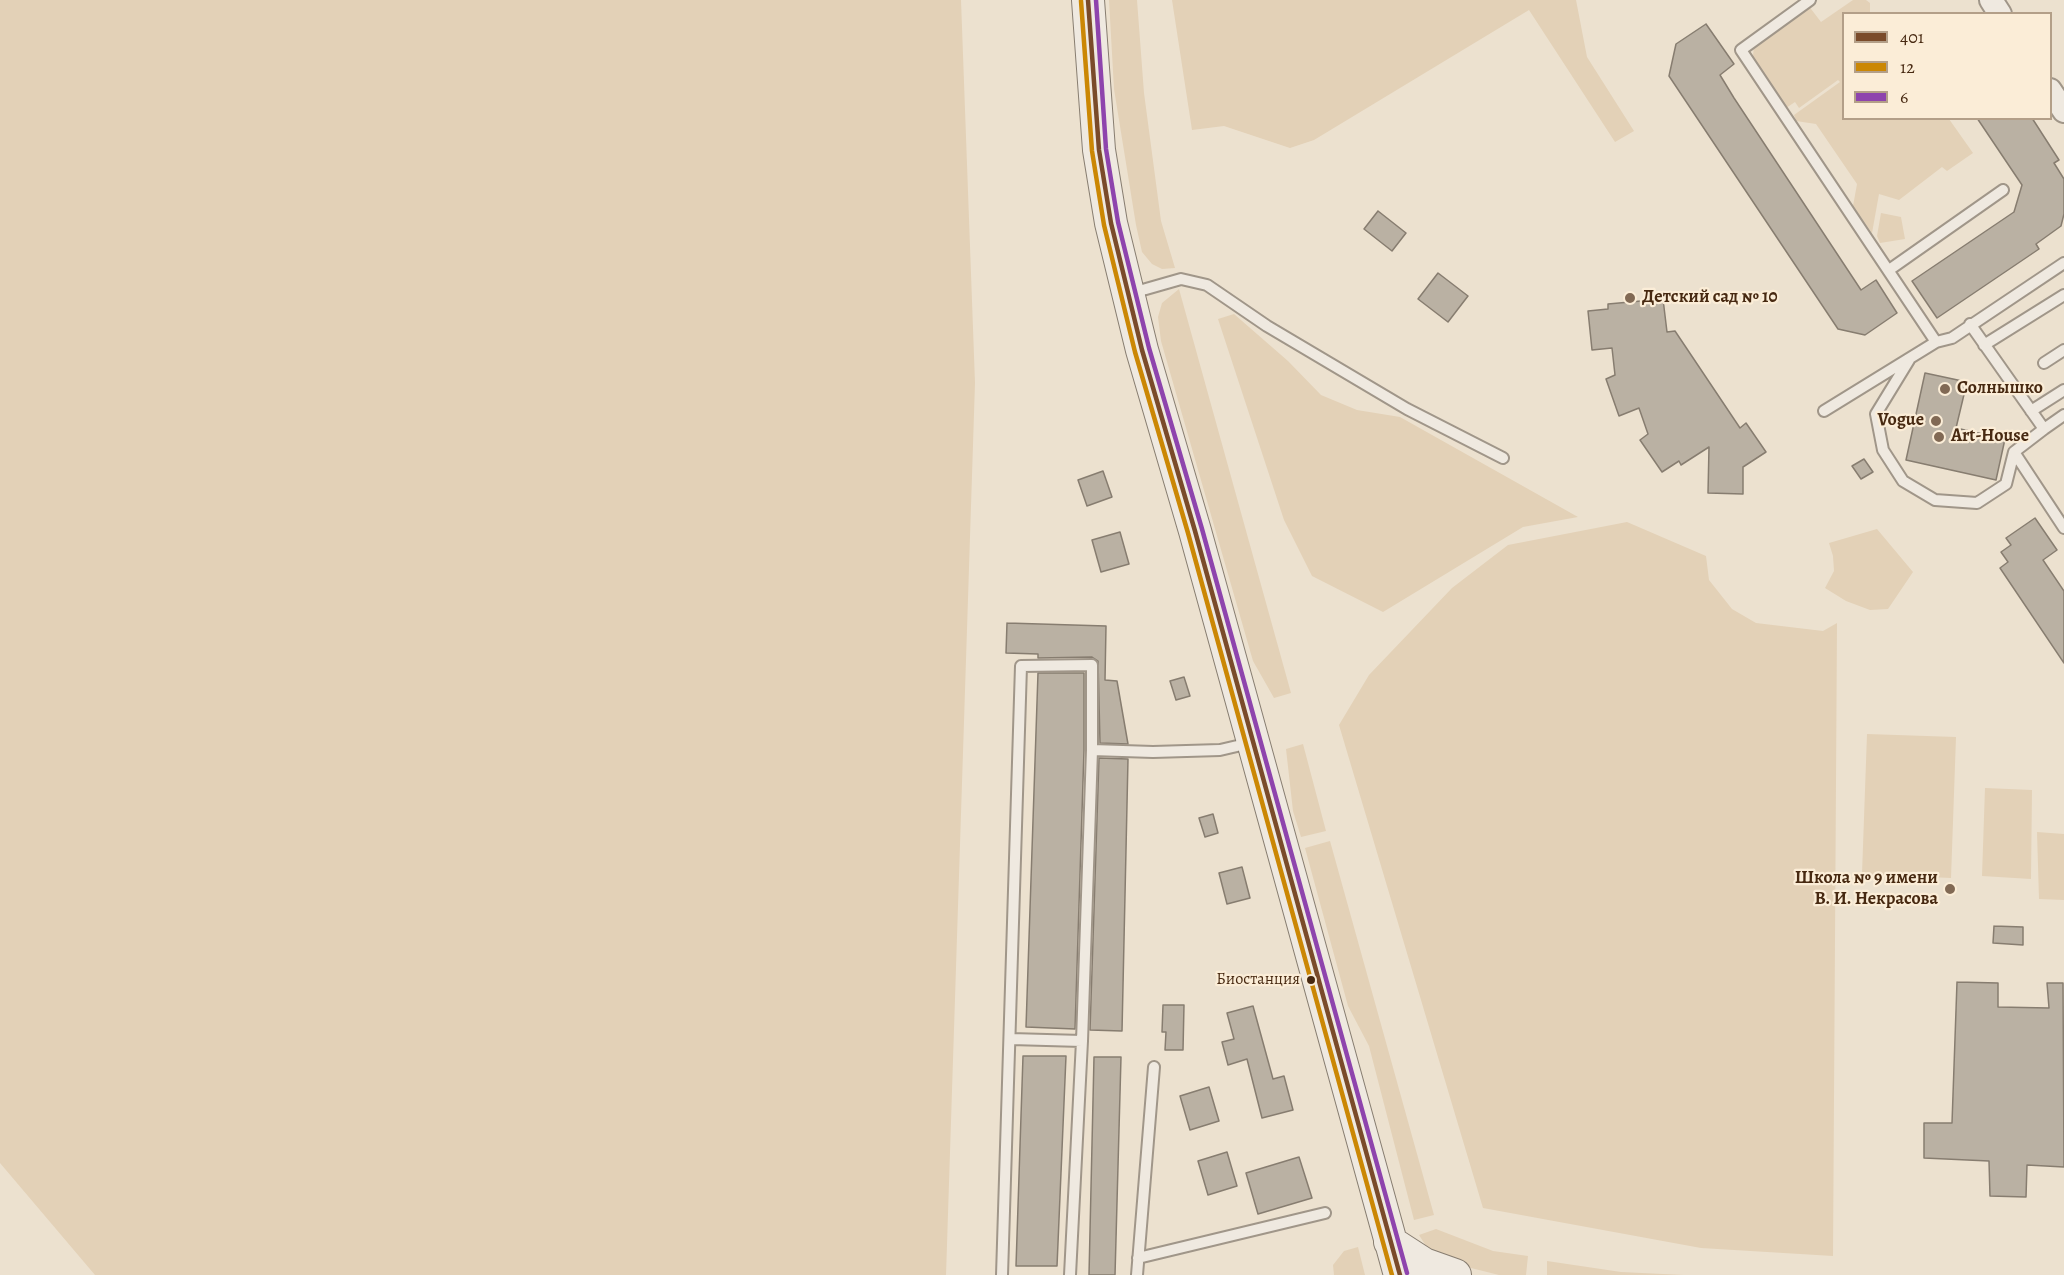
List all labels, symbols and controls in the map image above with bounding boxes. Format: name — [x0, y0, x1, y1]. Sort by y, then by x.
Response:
legend — [1842, 12, 2052, 120]
text: 401 — [1900, 25, 1924, 49]
text: 12 — [1900, 55, 1915, 79]
text: 6 — [1900, 85, 1908, 109]
place label: Детский сад № 10 — [1642, 287, 1778, 309]
marker: Детский сад № 10 — [1623, 291, 1637, 305]
place label: Солнышко — [1957, 378, 2043, 400]
marker: Солнышко — [1938, 382, 1952, 396]
place label: Vogue — [1877, 410, 1924, 432]
marker: Vogue — [1929, 414, 1943, 428]
place label: Art-House — [1951, 426, 2029, 448]
marker: Art-House — [1932, 430, 1946, 444]
place label: Школа № 9 имени В. И. Некрасова — [1795, 868, 1938, 910]
marker: Школа № 9 имени В. И. Некрасова — [1943, 882, 1957, 896]
place label: Биостанция — [1216, 970, 1300, 990]
marker: Биостанция — [1305, 974, 1317, 986]

